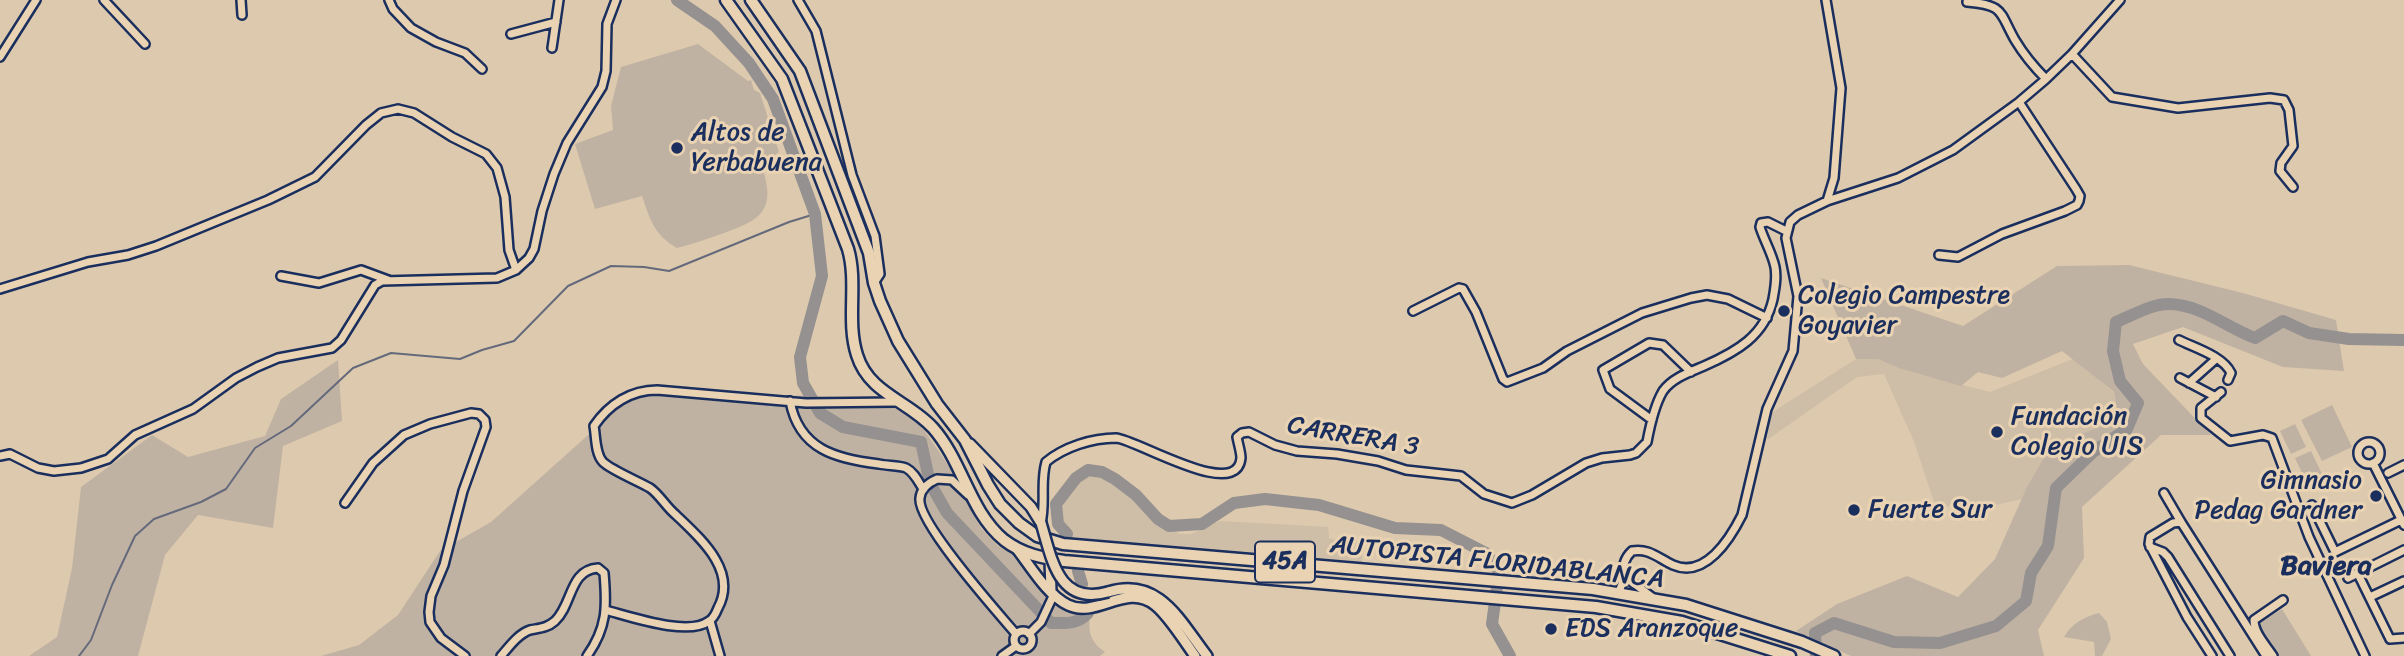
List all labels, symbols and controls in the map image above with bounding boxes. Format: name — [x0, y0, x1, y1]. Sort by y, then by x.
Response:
place label: Altos de Yerbabuena — [691, 117, 822, 178]
marker: Altos de Yerbabuena — [669, 140, 685, 156]
place label: Colegio Campestre Goyavier — [1798, 280, 2010, 342]
marker: Colegio Campestre Goyavier — [1776, 303, 1792, 319]
place label: Fundación Colegio UIS — [2011, 401, 2143, 462]
street label: CARRERA 3 — [1285, 410, 1421, 464]
marker: Fundación Colegio UIS — [1989, 424, 2005, 440]
place label: Gimnasio Pedag Gardner — [2194, 465, 2362, 526]
marker: Gimnasio Pedag Gardner — [2368, 488, 2384, 504]
place label: Fuerte Sur — [1868, 494, 1992, 526]
marker: Fuerte Sur — [1846, 502, 1862, 518]
street label: AUTOPISTA FLORIDABLANCA — [1328, 530, 1666, 596]
road number: 45A — [1255, 542, 1315, 582]
district label: Baviera — [2280, 550, 2372, 584]
place label: EDS Aranzoque — [1565, 613, 1738, 645]
marker: EDS Aranzoque — [1543, 621, 1559, 637]

